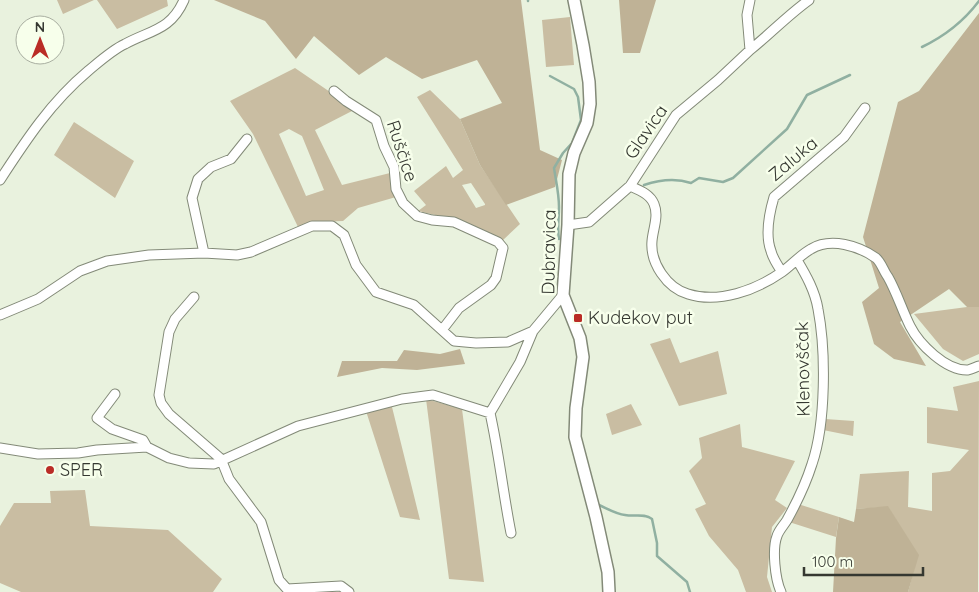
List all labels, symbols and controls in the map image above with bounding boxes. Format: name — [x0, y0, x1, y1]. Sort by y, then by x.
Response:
north arrow — [15, 15, 65, 65]
text: N — [35, 18, 45, 36]
street label: Glavica — [619, 100, 672, 163]
street label: Ruščice — [382, 117, 423, 184]
street label: Zaluka — [763, 131, 822, 186]
street label: Dubravica — [536, 209, 561, 295]
place label: Kudekov put — [588, 306, 693, 329]
marker: Kudekov put — [572, 312, 584, 324]
street label: Klenovščak — [790, 321, 815, 417]
place label: SPER — [60, 458, 103, 481]
marker: SPER — [44, 464, 56, 476]
scale bar — [804, 544, 923, 576]
text: 100 m — [812, 552, 853, 571]

